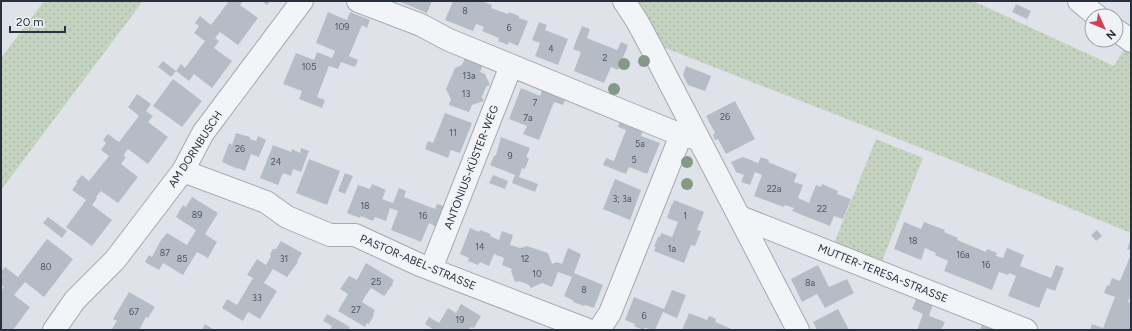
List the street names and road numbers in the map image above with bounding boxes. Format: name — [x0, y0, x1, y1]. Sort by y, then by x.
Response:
street label: ANTONIUS-KÜSTER-WEG — [441, 103, 501, 231]
street label: AM DORNBUSCH — [166, 109, 225, 190]
street label: PASTOR-ABEL-STRASSE — [358, 232, 478, 293]
street label: MUTTER-TERESA-STRASSE — [816, 241, 950, 306]

